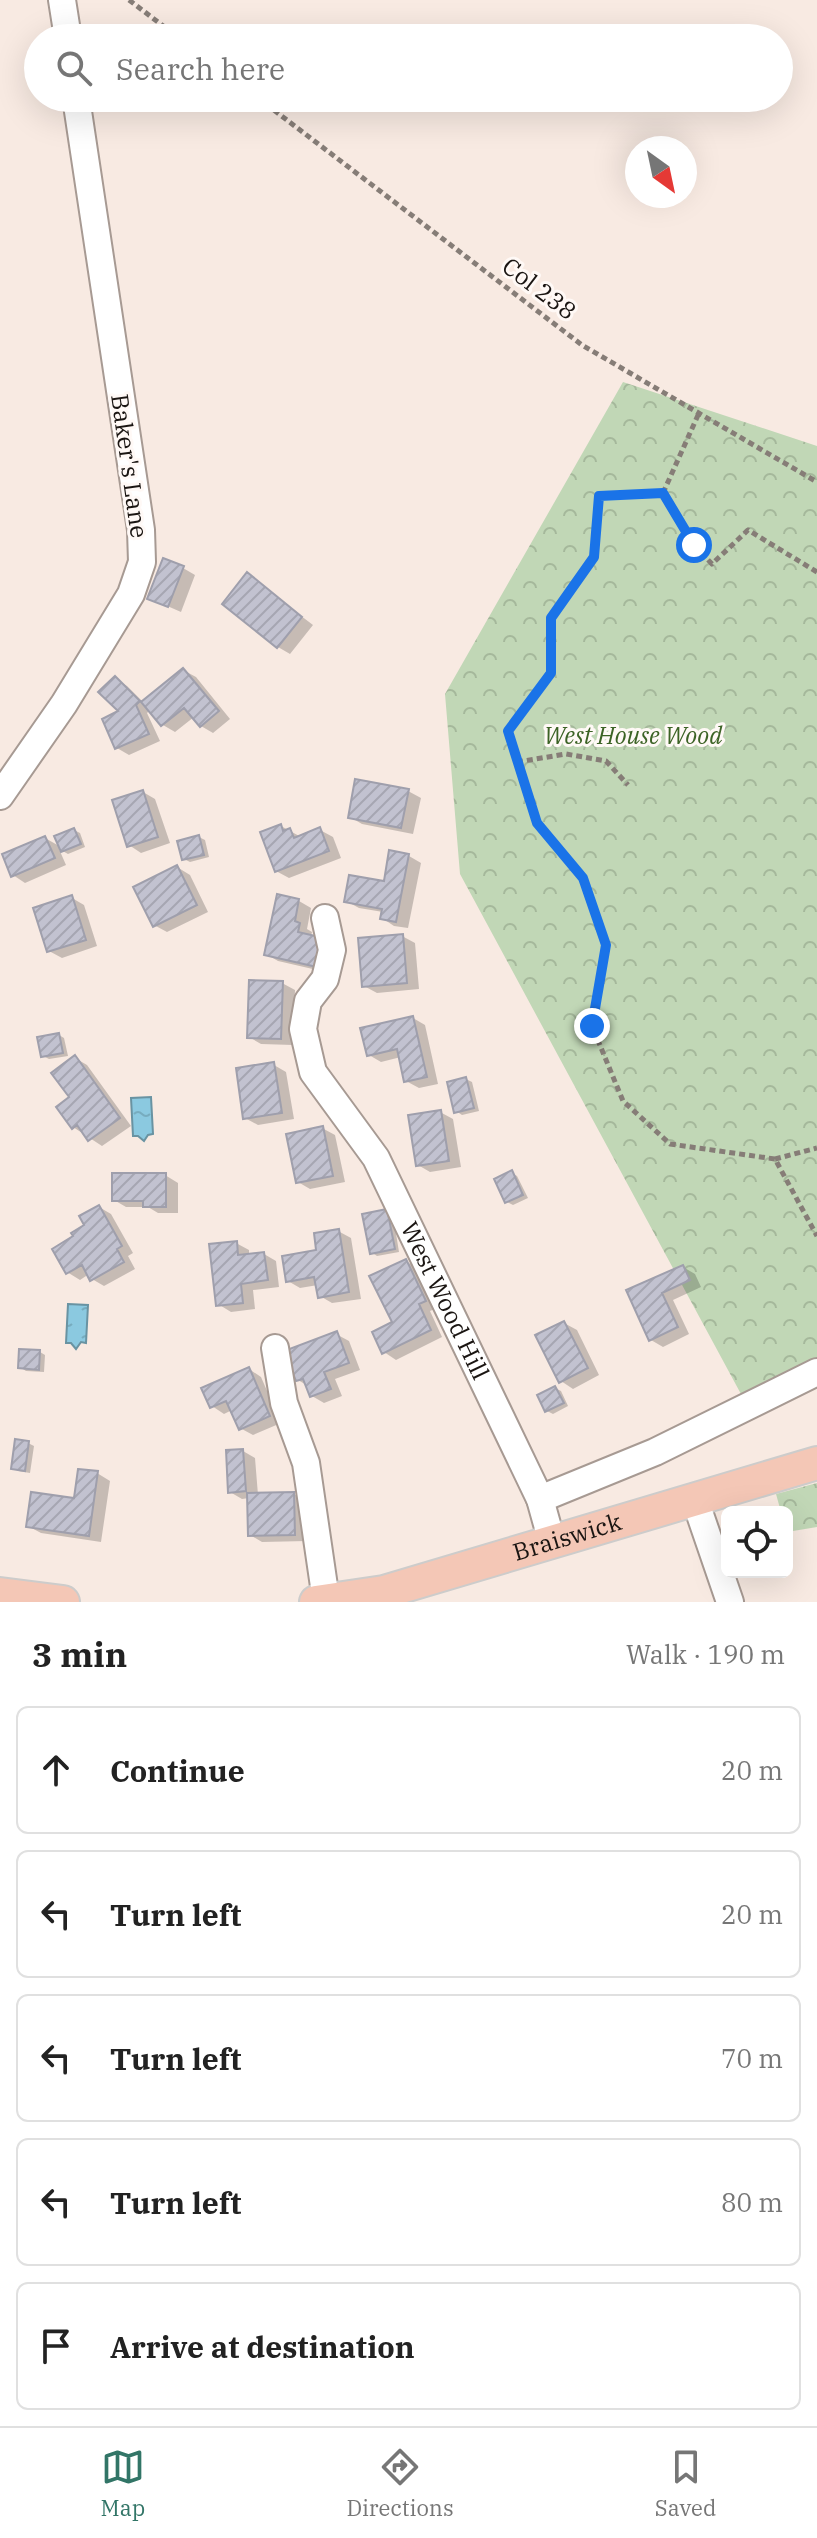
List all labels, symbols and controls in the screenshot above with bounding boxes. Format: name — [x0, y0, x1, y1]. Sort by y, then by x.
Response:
search box — [24, 24, 793, 112]
icon: search — [52, 46, 96, 90]
text: Search here — [116, 49, 285, 88]
north arrow — [625, 136, 697, 208]
street label: Col 238 — [496, 250, 583, 327]
street label: Baker's Lane — [104, 392, 156, 540]
route start — [676, 527, 712, 563]
park label: West House Wood — [544, 719, 723, 751]
route end — [574, 1008, 610, 1044]
street label: West Wood Hill — [394, 1216, 497, 1384]
street label: Braiswick — [509, 1505, 625, 1568]
map controls — [721, 1506, 793, 1578]
button: locate — [721, 1506, 793, 1578]
text: 3 min — [32, 1632, 127, 1676]
text: Walk · 190 m — [626, 1637, 785, 1671]
icon: ahead — [34, 1748, 78, 1792]
text: Continue — [110, 1751, 245, 1790]
text: 20 m — [721, 1753, 783, 1787]
icon: left — [34, 1892, 78, 1936]
text: Turn left — [110, 1895, 242, 1934]
text: 20 m — [721, 1897, 783, 1931]
icon: left — [34, 2036, 78, 2080]
text: Turn left — [110, 2039, 242, 2078]
text: 70 m — [721, 2041, 783, 2075]
icon: left — [34, 2180, 78, 2224]
text: Turn left — [110, 2183, 242, 2222]
text: 80 m — [721, 2185, 783, 2219]
icon: arrive — [34, 2324, 78, 2368]
text: Arrive at destination — [110, 2327, 415, 2366]
tab: Map — [101, 2445, 145, 2522]
tab: Directions — [346, 2445, 454, 2522]
tab: Saved — [655, 2445, 716, 2522]

